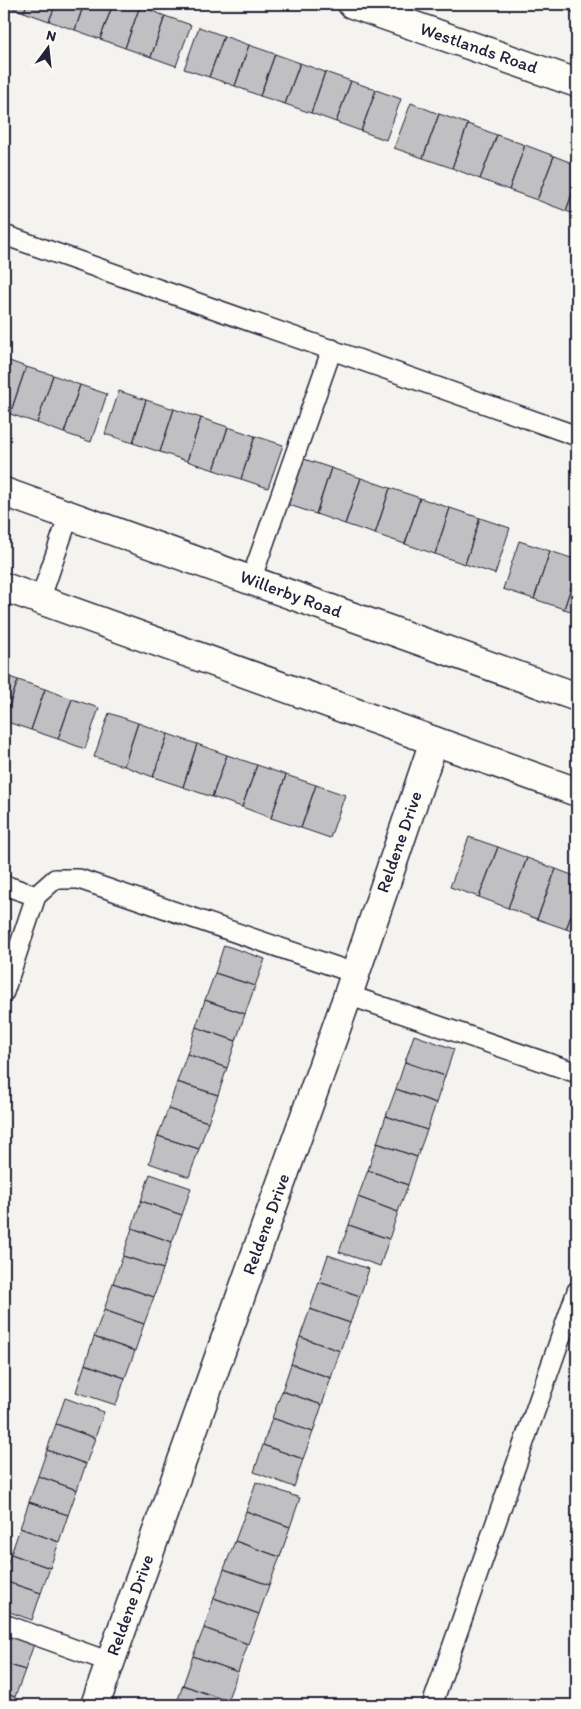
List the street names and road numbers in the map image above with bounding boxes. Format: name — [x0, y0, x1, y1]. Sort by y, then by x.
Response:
street label: Westlands Road — [417, 18, 541, 78]
street label: Willerby Road — [237, 565, 345, 623]
street label: Reldene Drive — [371, 788, 427, 896]
street label: Reldene Drive — [238, 1170, 294, 1278]
street label: Reldene Drive — [102, 1551, 158, 1659]

